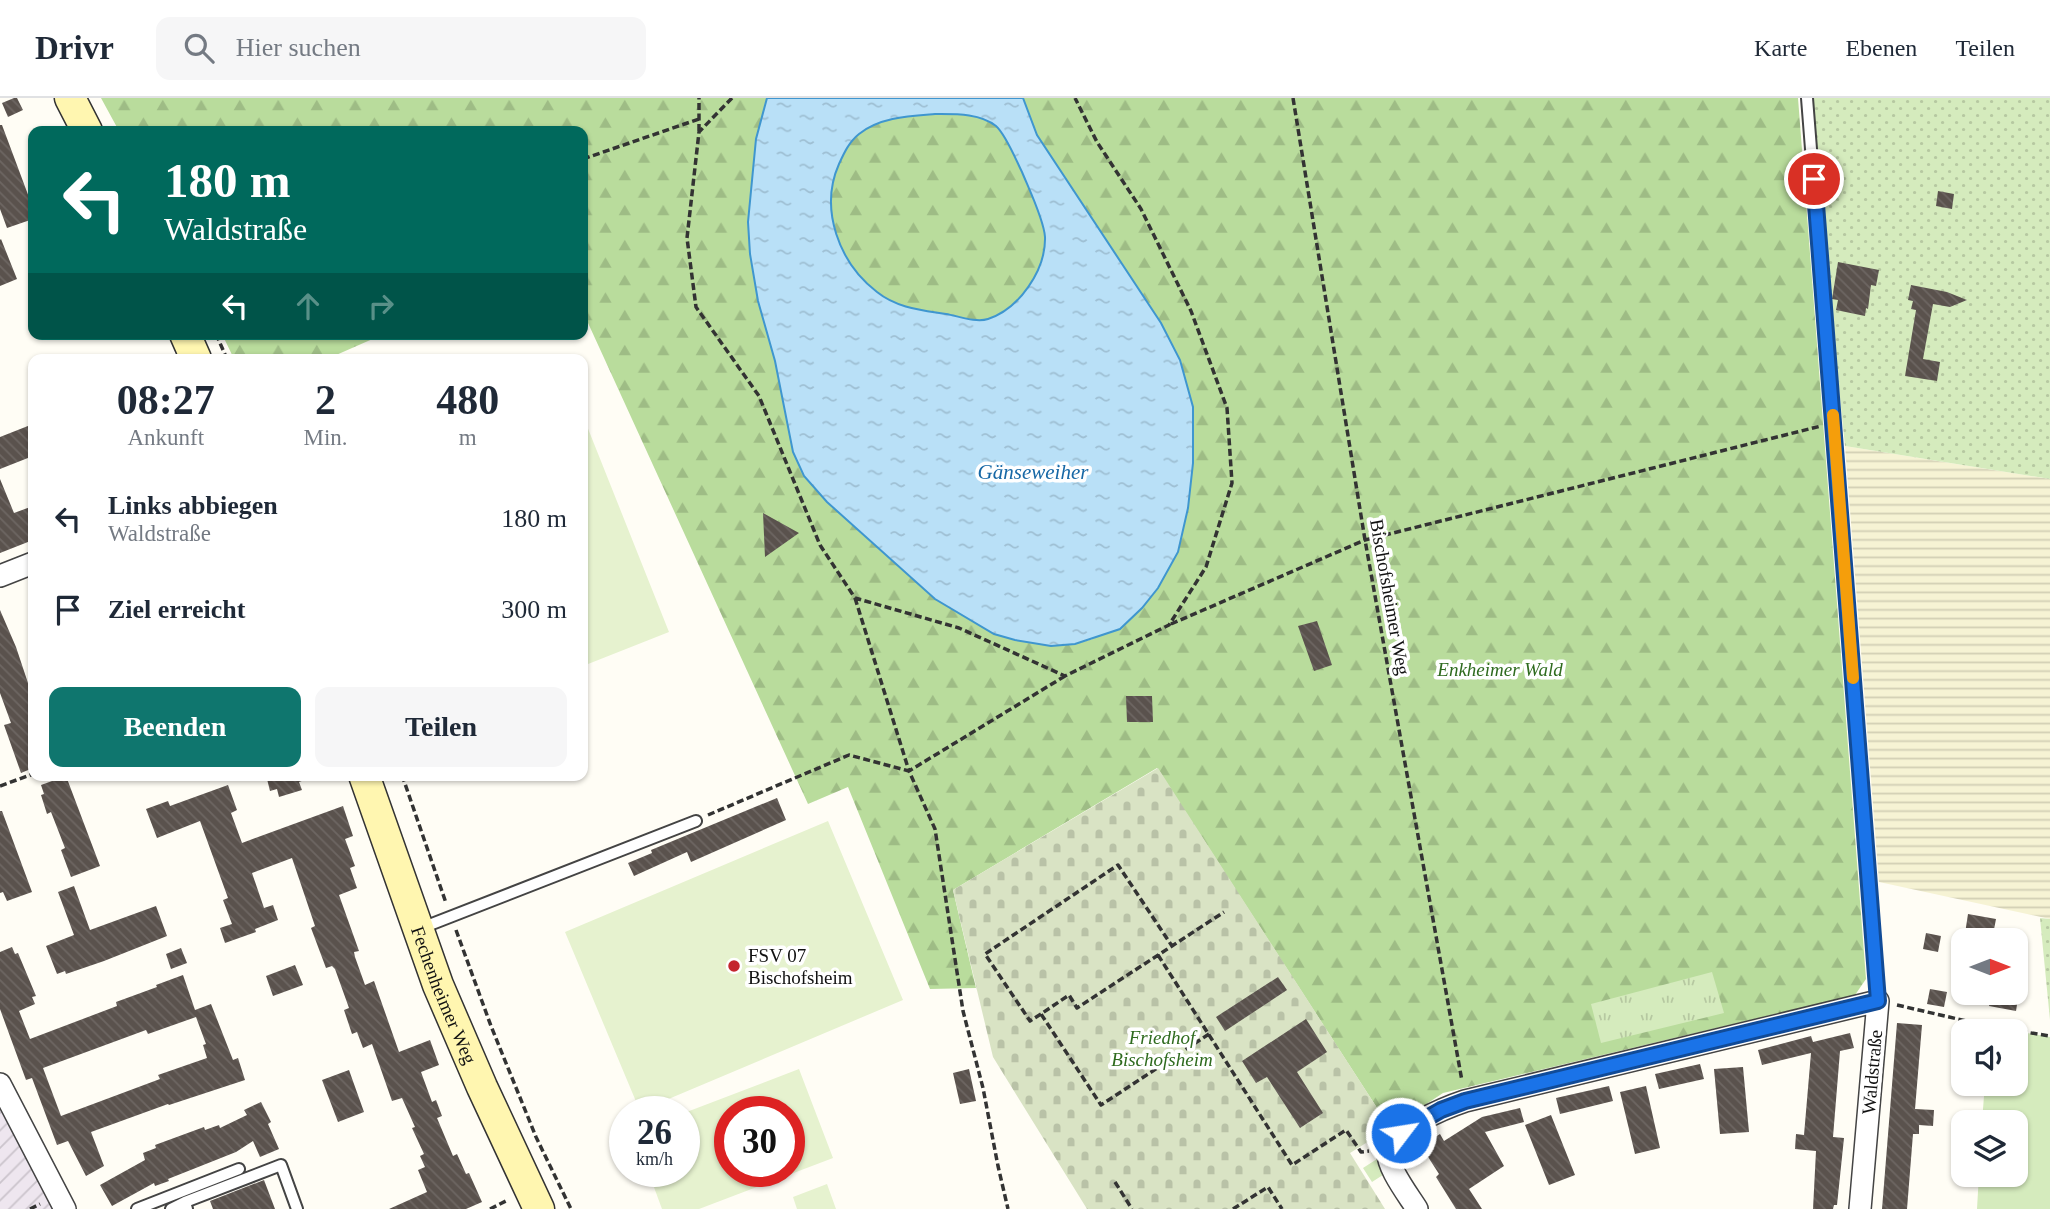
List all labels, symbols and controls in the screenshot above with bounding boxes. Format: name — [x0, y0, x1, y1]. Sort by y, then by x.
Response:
search box — [156, 17, 646, 80]
icon: search — [180, 29, 218, 67]
text: Drivr — [35, 30, 114, 66]
text: Hier suchen — [236, 33, 361, 62]
text: Karte — [1754, 35, 1807, 61]
text: Ebenen — [1845, 35, 1917, 61]
text: Teilen — [1955, 35, 2015, 61]
pin — [1784, 149, 1844, 209]
text: 180 m — [164, 153, 291, 208]
icon: left — [49, 154, 140, 245]
icon: arrive — [1795, 160, 1833, 198]
text: Waldstraße — [164, 211, 307, 247]
icon: left — [216, 287, 254, 325]
icon: ahead — [289, 287, 327, 325]
icon: right — [362, 287, 400, 325]
text: 08:27 — [117, 377, 215, 423]
text: 2 — [315, 377, 336, 423]
text: 480 — [436, 377, 499, 423]
text: Ankunft — [127, 425, 204, 450]
text: Min. — [303, 425, 348, 450]
text: m — [459, 425, 477, 450]
water label: Gänseweiher — [978, 460, 1089, 484]
text: Links abbiegen — [108, 491, 278, 520]
icon: left — [49, 500, 87, 538]
text: 180 m — [501, 504, 567, 533]
street label: Bischofsheimer Weg — [1366, 517, 1414, 677]
text: Waldstraße — [108, 521, 211, 546]
icon: arrive — [49, 591, 87, 629]
text: Ziel erreicht — [108, 595, 245, 624]
text: 300 m — [501, 595, 567, 624]
park label: Enkheimer Wald — [1436, 659, 1563, 680]
button: Beenden — [49, 687, 301, 767]
button: Teilen — [315, 687, 567, 767]
street label: Fechenheimer Weg — [408, 923, 481, 1067]
north arrow — [1951, 928, 2028, 1004]
map controls — [1951, 928, 2028, 1187]
place label: FSV 07 Bischofsheim — [748, 945, 853, 988]
marker: FSV 07 Bischofsheim — [726, 958, 742, 974]
button: sound — [1951, 1019, 2028, 1096]
park label: Friedhof Bischofsheim — [1111, 1027, 1213, 1070]
street label: Waldstraße — [1858, 1029, 1886, 1115]
speed limit sign: 30 — [714, 1096, 805, 1187]
position arrow — [1364, 1096, 1438, 1170]
button: layers — [1951, 1110, 2028, 1187]
text: 26 — [637, 1113, 672, 1152]
text: km/h — [636, 1149, 673, 1169]

